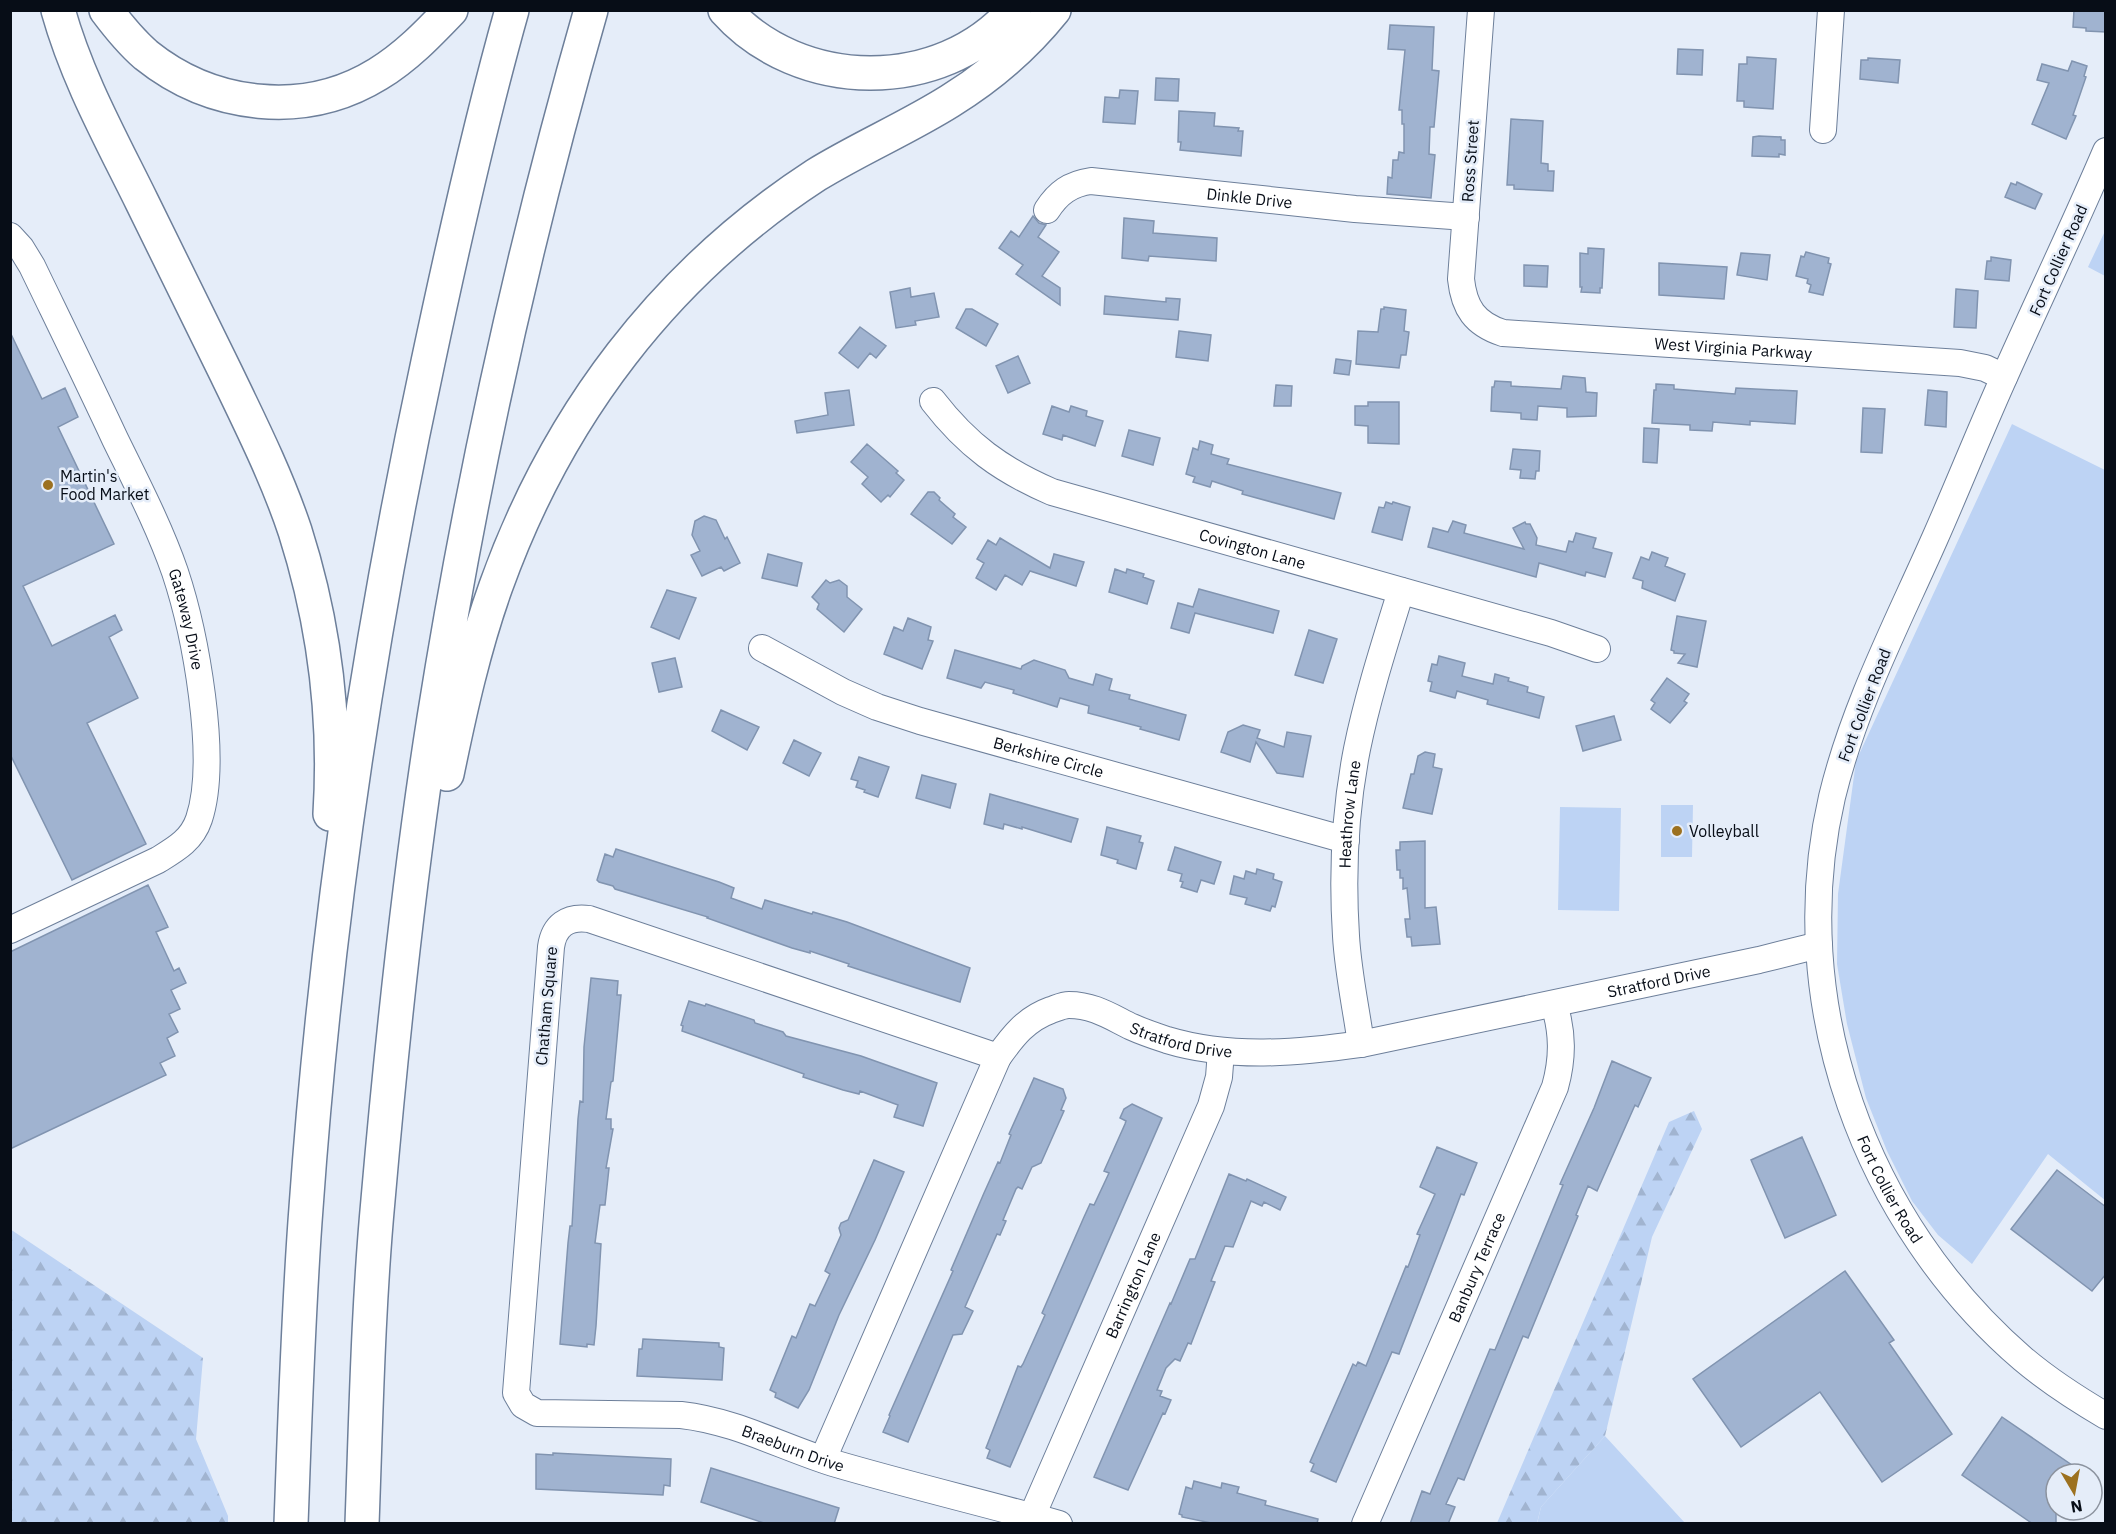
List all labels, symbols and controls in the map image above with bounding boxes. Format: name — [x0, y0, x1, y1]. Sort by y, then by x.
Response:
street label: Ross Street — [1457, 119, 1483, 203]
street label: Dinkle Drive — [1205, 183, 1294, 212]
street label: Fort Collier Road — [2025, 201, 2091, 319]
street label: West Virginia Parkway — [1654, 333, 1813, 363]
place label: Martin's Food Market — [60, 466, 150, 504]
marker: Martin's Food Market — [41, 478, 55, 492]
street label: Covington Lane — [1197, 524, 1308, 573]
street label: Gateway Drive — [165, 566, 208, 672]
street label: Fort Collier Road — [1833, 646, 1895, 764]
street label: Berkshire Circle — [991, 732, 1106, 782]
street label: Heathrow Lane — [1334, 759, 1365, 869]
place label: Volleyball — [1689, 821, 1759, 841]
marker: Volleyball — [1670, 824, 1684, 838]
street label: Chatham Square — [531, 945, 561, 1066]
street label: Stratford Drive — [1605, 960, 1712, 1002]
street label: Stratford Drive — [1127, 1017, 1233, 1062]
street label: Fort Collier Road — [1853, 1132, 1927, 1247]
street label: Banbury Terrace — [1444, 1209, 1509, 1325]
street label: Barrington Lane — [1101, 1229, 1165, 1341]
street label: Braeburn Drive — [739, 1420, 847, 1476]
north arrow — [2044, 1462, 2104, 1522]
text: N — [2069, 1496, 2084, 1518]

